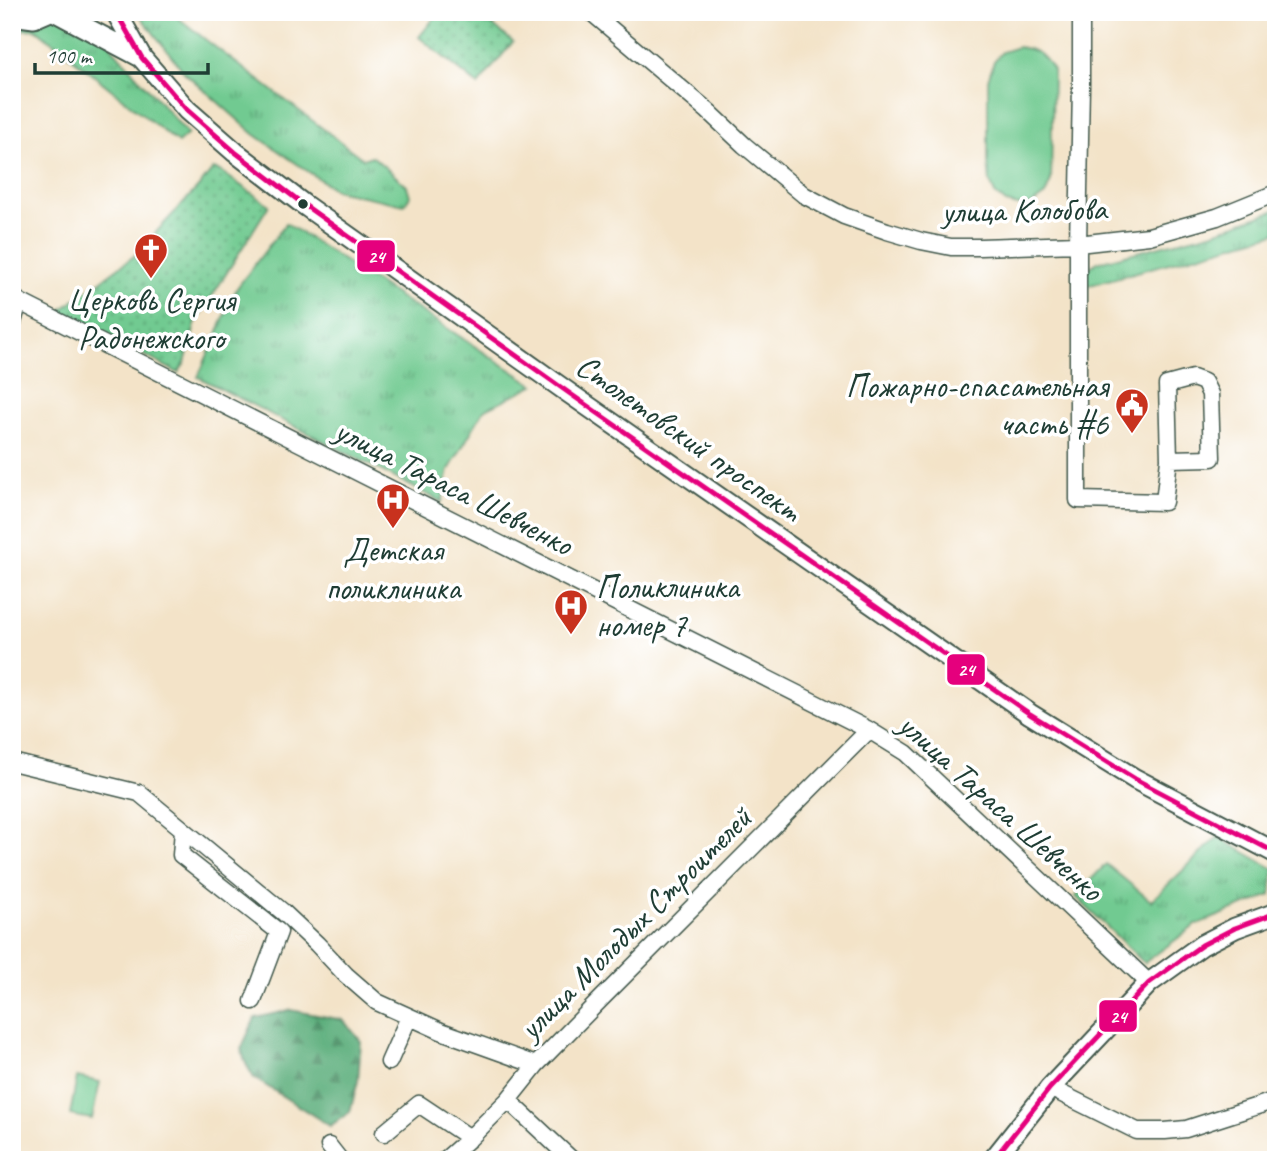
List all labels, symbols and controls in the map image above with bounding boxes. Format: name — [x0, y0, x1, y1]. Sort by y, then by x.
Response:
scale bar — [35, 32, 208, 76]
text: 100 m — [46, 43, 93, 69]
street label: улица Колобова — [939, 188, 1110, 232]
unlabelled marker — [296, 197, 310, 211]
church icon: Церковь Сергия Радонежского — [132, 231, 170, 280]
line badge: 24 — [356, 239, 396, 273]
text: 24 — [367, 245, 387, 269]
place label: Церковь Сергия Радонежского — [67, 279, 237, 359]
street label: Столетовский проспект — [568, 345, 811, 532]
place label: Пожарно-спасательная часть #6 — [846, 365, 1111, 445]
public building icon: Пожарно-спасательная часть #6 — [1113, 386, 1151, 435]
street label: улица Тараса Шевченко — [326, 408, 581, 566]
hospital icon: Детская поликлиника — [374, 481, 412, 530]
place label: Детская поликлиника — [326, 529, 462, 609]
place label: Поликлиника номер 7 — [596, 566, 740, 646]
hospital icon: Поликлиника номер 7 — [552, 587, 590, 636]
line badge: 24 — [946, 653, 986, 686]
text: 24 — [957, 658, 977, 682]
street label: улица Тараса Шевченко — [888, 703, 1113, 911]
street label: улица Молодых Строителей — [508, 796, 762, 1050]
line badge: 24 — [1098, 999, 1138, 1033]
text: 24 — [1109, 1005, 1129, 1029]

